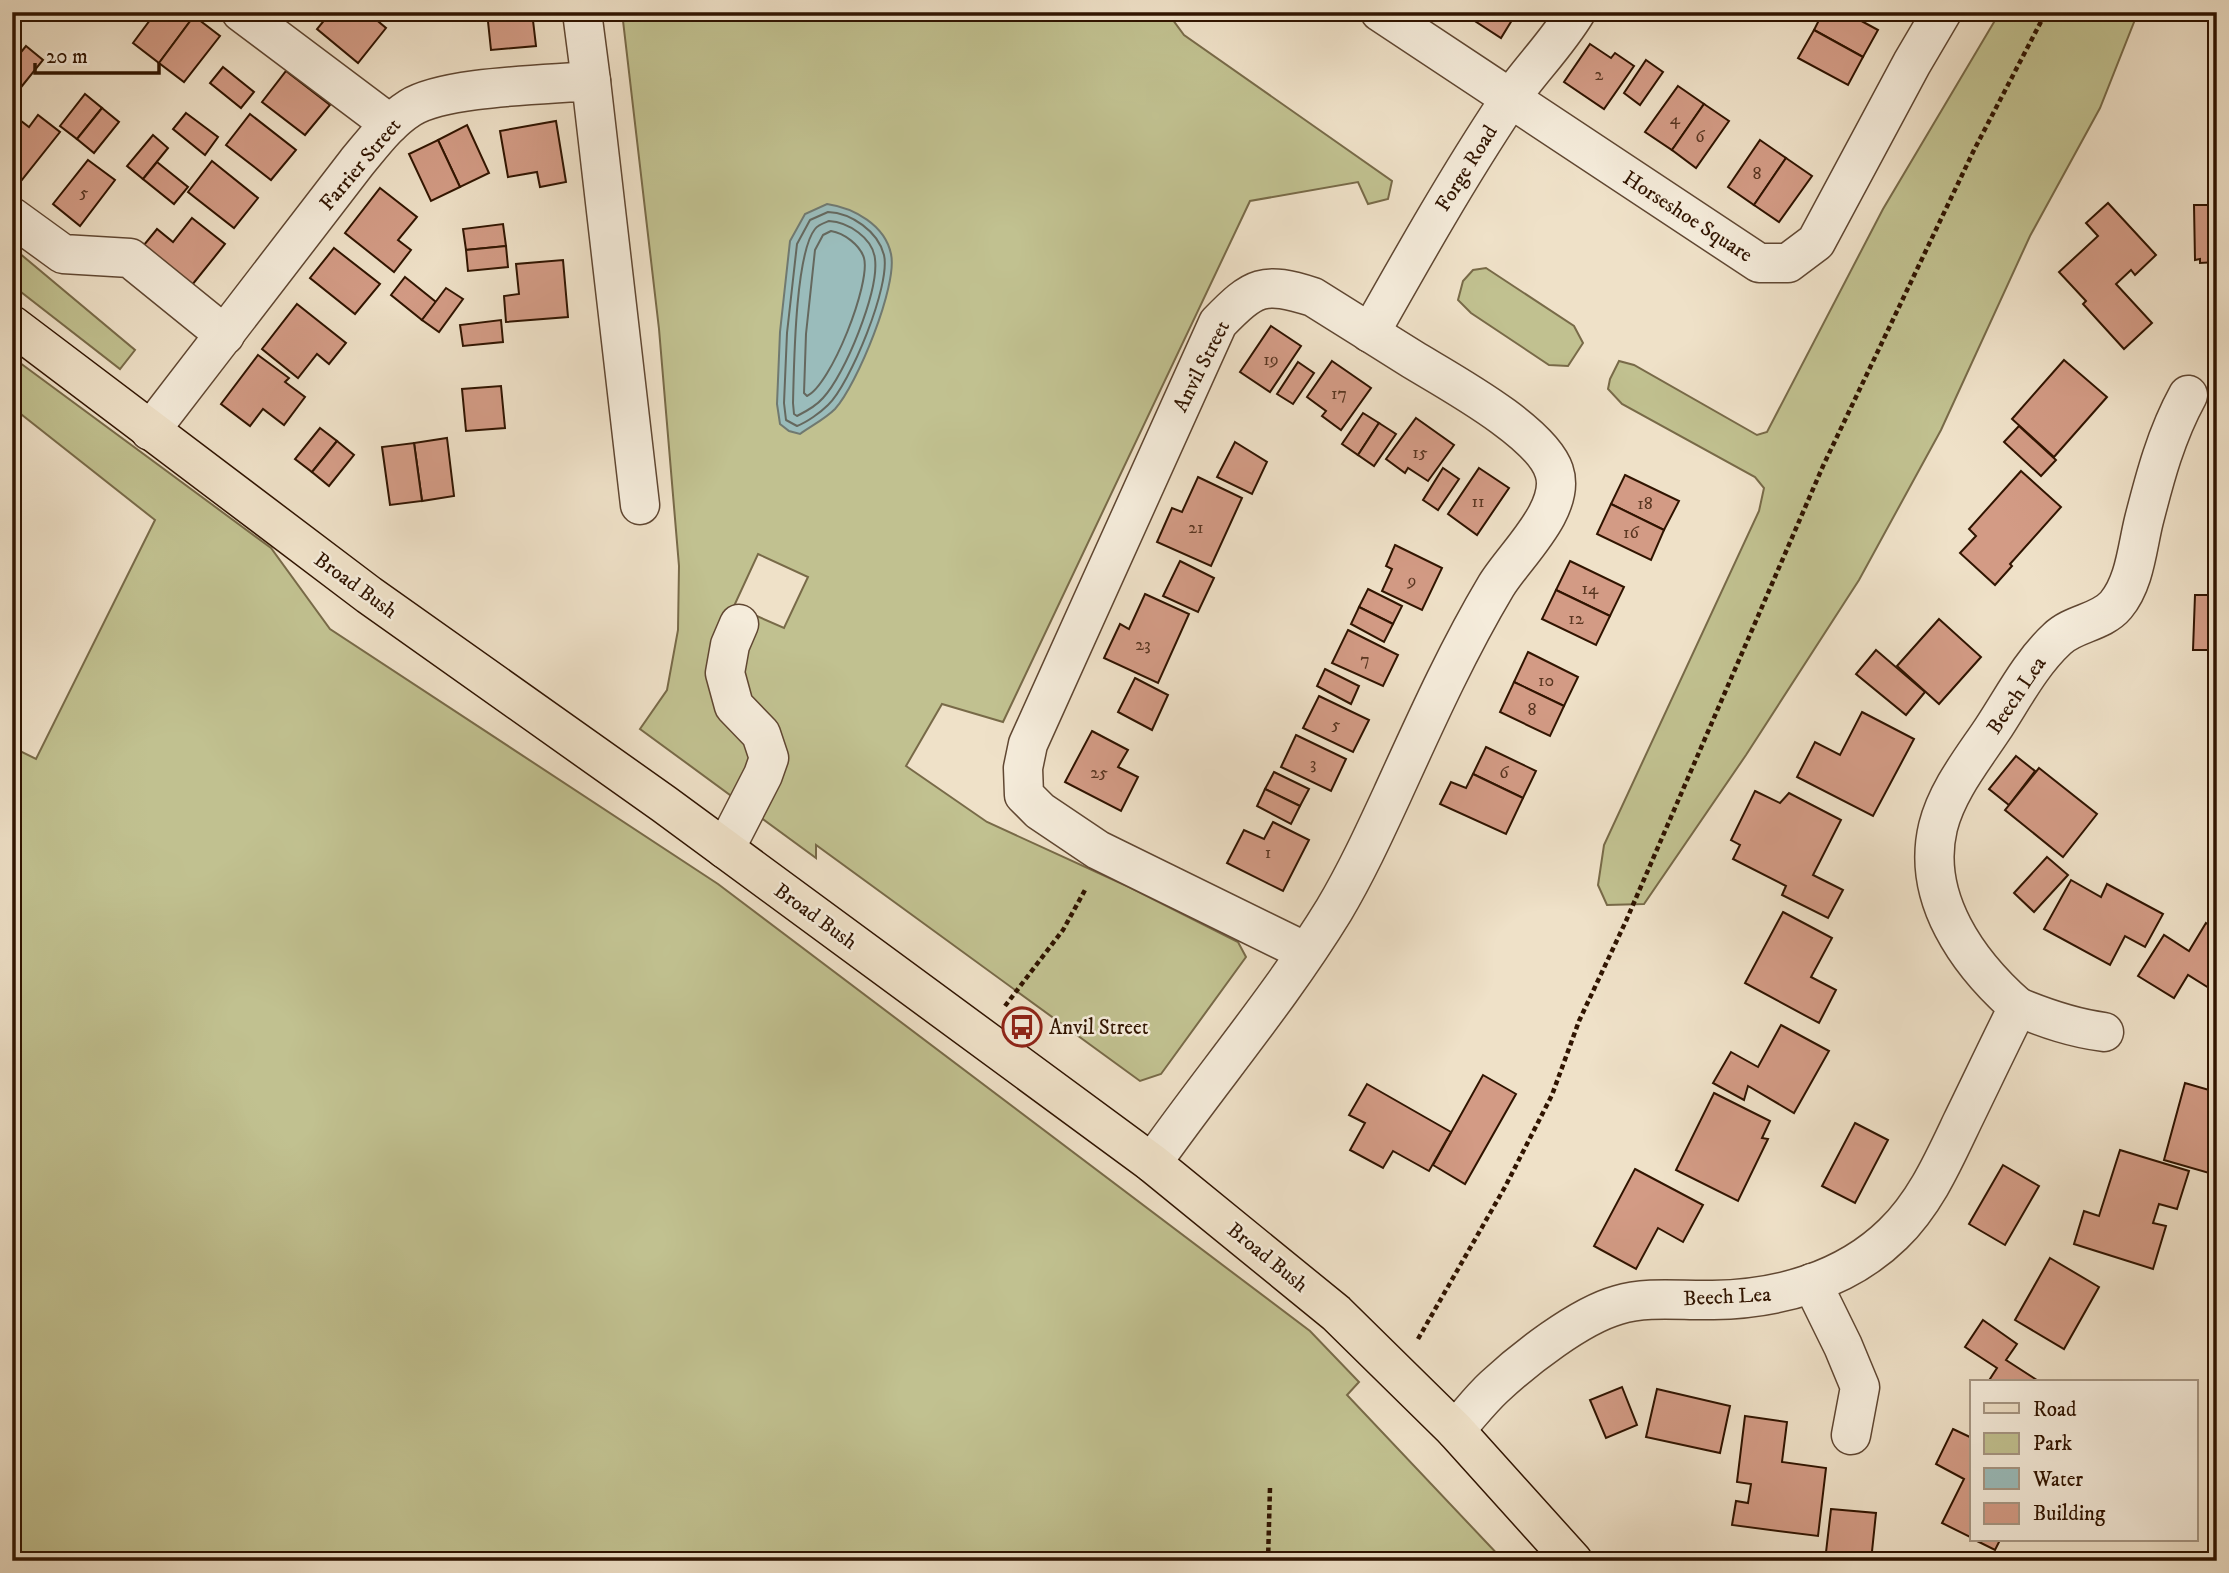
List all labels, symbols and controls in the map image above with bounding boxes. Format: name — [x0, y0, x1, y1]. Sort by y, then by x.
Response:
scale bar — [35, 32, 159, 76]
text: 20 m — [46, 44, 88, 70]
house number: 2 — [1595, 64, 1604, 86]
house number: 4 — [1670, 108, 1681, 130]
street label: Farrier Street — [315, 113, 407, 216]
street label: Forge Road — [1430, 120, 1504, 217]
house number: 6 — [1695, 126, 1705, 148]
house number: 8 — [1752, 163, 1762, 185]
street label: Horseshoe Square — [1618, 165, 1757, 269]
house number: 5 — [80, 182, 89, 204]
street label: Anvil Street — [1168, 316, 1236, 417]
house number: 19 — [1263, 349, 1279, 371]
house number: 17 — [1331, 383, 1347, 405]
house number: 15 — [1412, 442, 1428, 464]
house number: 11 — [1471, 491, 1485, 513]
house number: 18 — [1637, 493, 1653, 515]
house number: 21 — [1188, 517, 1204, 539]
house number: 16 — [1623, 522, 1640, 544]
street label: Broad Bush — [309, 547, 402, 625]
house number: 9 — [1407, 570, 1416, 592]
house number: 14 — [1582, 578, 1599, 600]
house number: 12 — [1568, 608, 1584, 630]
house number: 23 — [1135, 634, 1151, 656]
house number: 7 — [1360, 649, 1370, 671]
street label: Beech Lea — [1981, 652, 2052, 739]
house number: 10 — [1538, 670, 1554, 692]
house number: 8 — [1527, 699, 1537, 721]
house number: 5 — [1332, 714, 1341, 736]
house number: 3 — [1310, 753, 1316, 775]
house number: 25 — [1090, 762, 1108, 784]
house number: 6 — [1499, 762, 1509, 784]
house number: 1 — [1265, 842, 1271, 864]
street label: Broad Bush — [769, 878, 862, 956]
bus stop icon: Anvil Street — [1001, 1006, 1043, 1048]
place label: Anvil Street — [1049, 1015, 1149, 1041]
street label: Broad Bush — [1222, 1217, 1313, 1298]
street label: Beech Lea — [1682, 1282, 1772, 1312]
legend — [1970, 1380, 2198, 1542]
text: Road — [2033, 1397, 2077, 1423]
text: Park — [2033, 1431, 2073, 1457]
text: Water — [2032, 1467, 2083, 1493]
text: Building — [2033, 1501, 2106, 1527]

